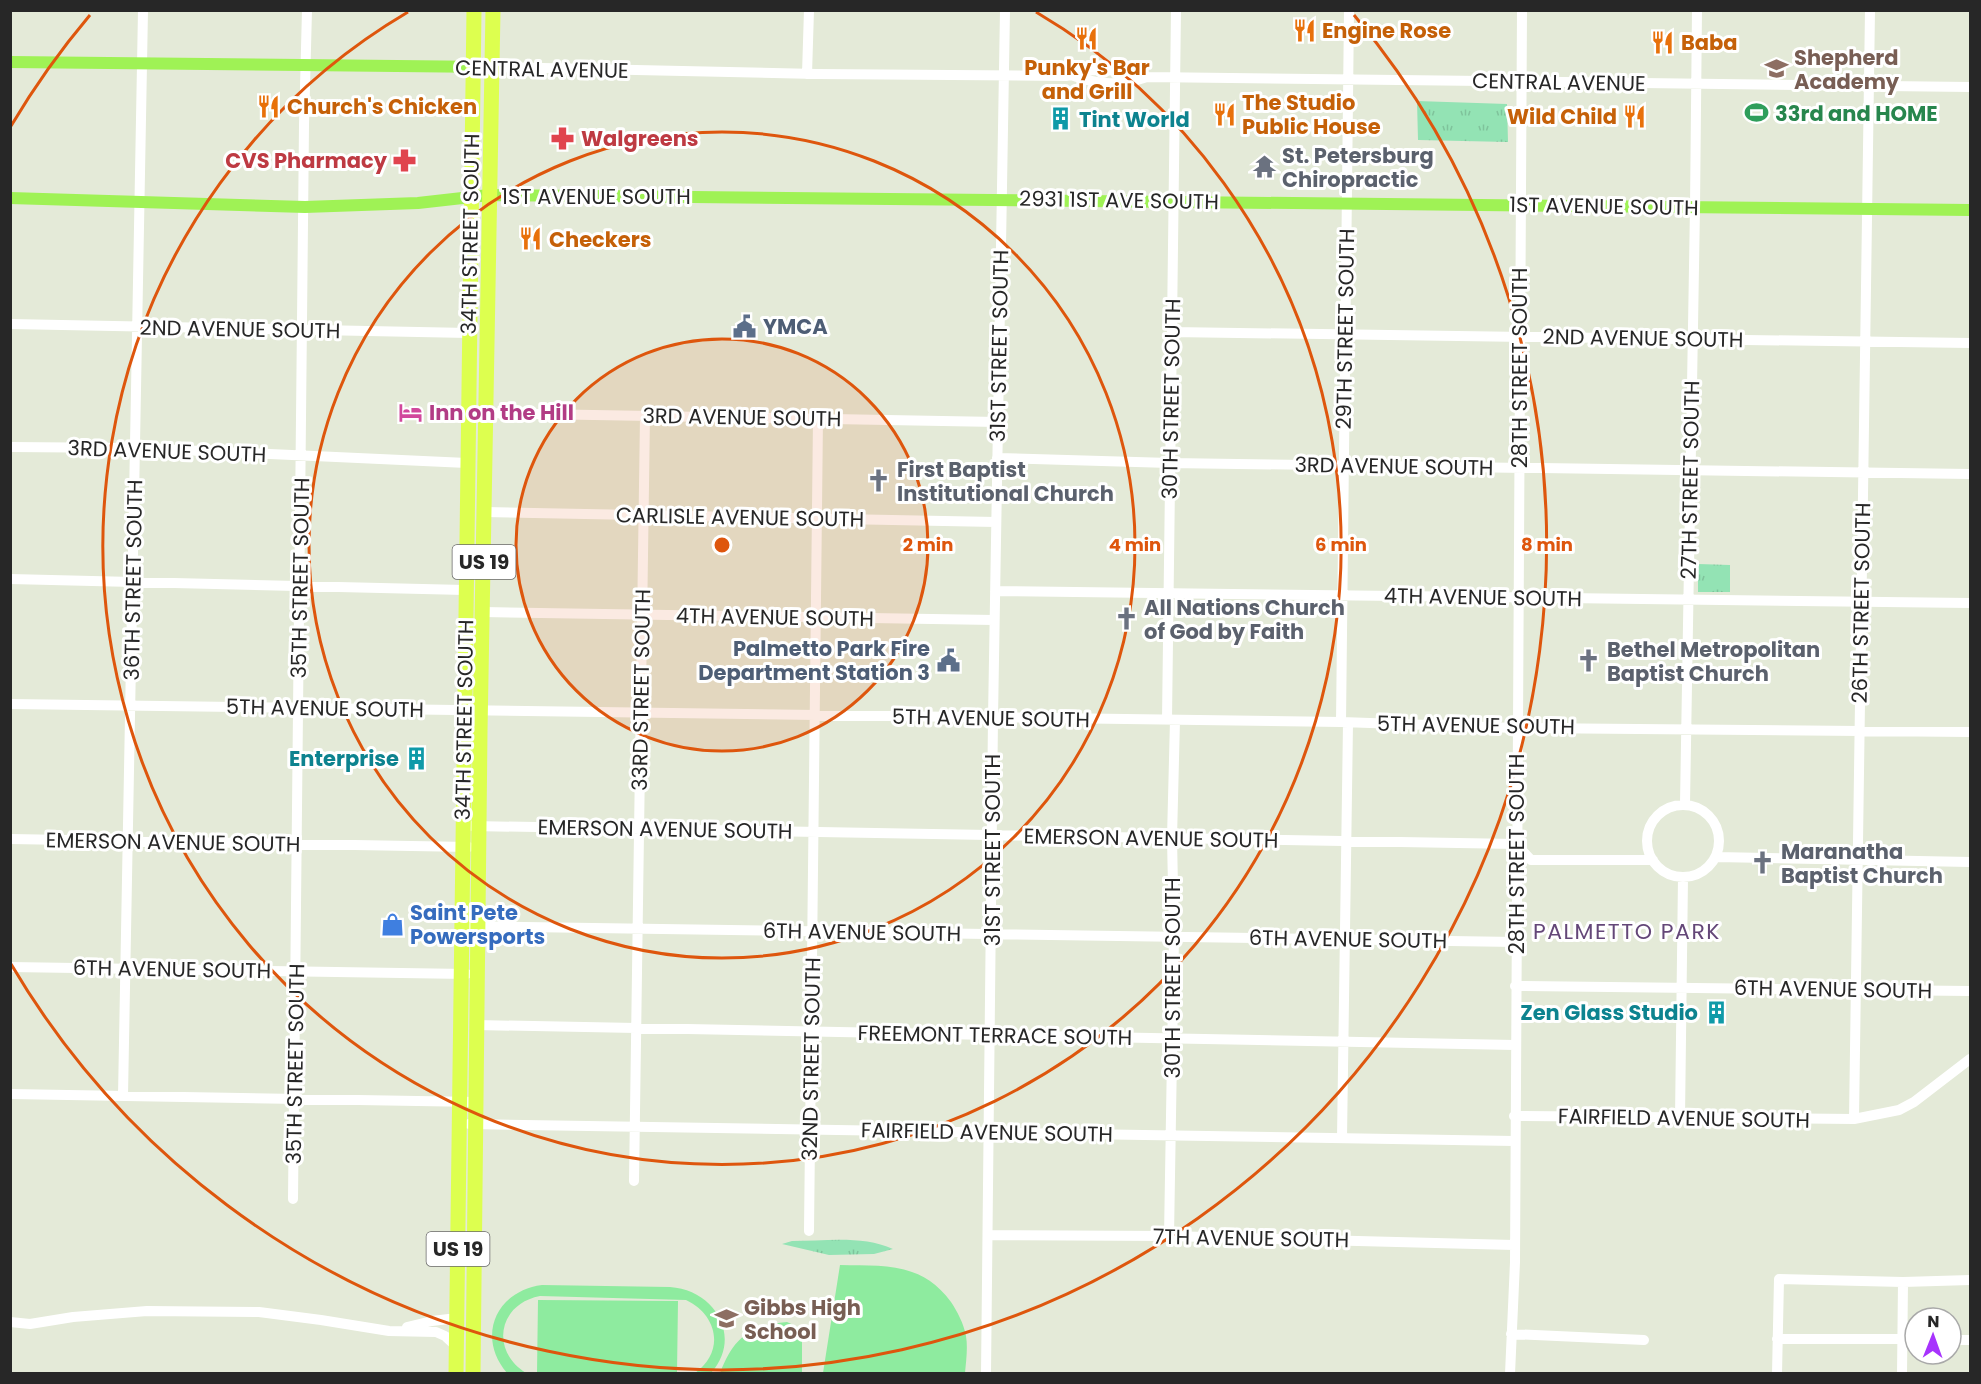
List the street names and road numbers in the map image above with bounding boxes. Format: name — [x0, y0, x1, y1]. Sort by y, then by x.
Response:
street label: CENTRAL AVENUE — [455, 53, 629, 85]
street label: CENTRAL AVENUE — [1472, 66, 1646, 98]
street label: 34TH STREET SOUTH — [454, 133, 486, 335]
street label: 1ST AVENUE SOUTH — [501, 182, 691, 211]
street label: 2931 1ST AVE SOUTH — [1019, 184, 1219, 216]
street label: 1ST AVENUE SOUTH — [1509, 190, 1699, 222]
street label: 29TH STREET SOUTH — [1329, 228, 1361, 430]
street label: 31ST STREET SOUTH — [983, 250, 1015, 442]
street label: 28TH STREET SOUTH — [1505, 268, 1534, 468]
street label: 30TH STREET SOUTH — [1155, 298, 1187, 500]
street label: 2ND AVENUE SOUTH — [139, 313, 341, 345]
street label: 2ND AVENUE SOUTH — [1542, 322, 1744, 354]
street label: 27TH STREET SOUTH — [1674, 380, 1706, 580]
street label: 3RD AVENUE SOUTH — [642, 401, 842, 433]
street label: 3RD AVENUE SOUTH — [67, 433, 267, 469]
street label: 3RD AVENUE SOUTH — [1294, 450, 1494, 482]
street label: 35TH STREET SOUTH — [284, 477, 316, 679]
street label: 36TH STREET SOUTH — [117, 479, 149, 681]
street label: CARLISLE AVENUE SOUTH — [616, 500, 864, 534]
street label: 26TH STREET SOUTH — [1845, 502, 1877, 704]
road number: US 19 — [452, 545, 516, 579]
street label: 4TH AVENUE SOUTH — [1384, 581, 1582, 613]
street label: 33RD STREET SOUTH — [625, 589, 657, 791]
street label: 4TH AVENUE SOUTH — [676, 601, 874, 633]
street label: 34TH STREET SOUTH — [448, 619, 480, 821]
street label: 5TH AVENUE SOUTH — [226, 692, 424, 724]
street label: 5TH AVENUE SOUTH — [892, 702, 1090, 734]
street label: 5TH AVENUE SOUTH — [1377, 709, 1575, 741]
street label: 31ST STREET SOUTH — [978, 754, 1007, 946]
street label: 28TH STREET SOUTH — [1502, 754, 1531, 954]
street label: EMERSON AVENUE SOUTH — [537, 812, 793, 846]
street label: EMERSON AVENUE SOUTH — [1023, 821, 1279, 855]
street label: EMERSON AVENUE SOUTH — [45, 825, 301, 859]
street label: 30TH STREET SOUTH — [1158, 878, 1187, 1078]
street label: 6TH AVENUE SOUTH — [763, 916, 961, 948]
street label: 6TH AVENUE SOUTH — [1249, 923, 1447, 955]
street label: 6TH AVENUE SOUTH — [73, 953, 271, 985]
street label: 32ND STREET SOUTH — [795, 957, 827, 1161]
street label: 35TH STREET SOUTH — [279, 963, 311, 1165]
street label: 6TH AVENUE SOUTH — [1734, 973, 1932, 1005]
street label: FREEMONT TERRACE SOUTH — [857, 1018, 1133, 1052]
street label: FAIRFIELD AVENUE SOUTH — [1558, 1101, 1810, 1135]
street label: FAIRFIELD AVENUE SOUTH — [861, 1115, 1113, 1149]
street label: 7TH AVENUE SOUTH — [1153, 1222, 1349, 1254]
road number: US 19 — [426, 1232, 490, 1266]

